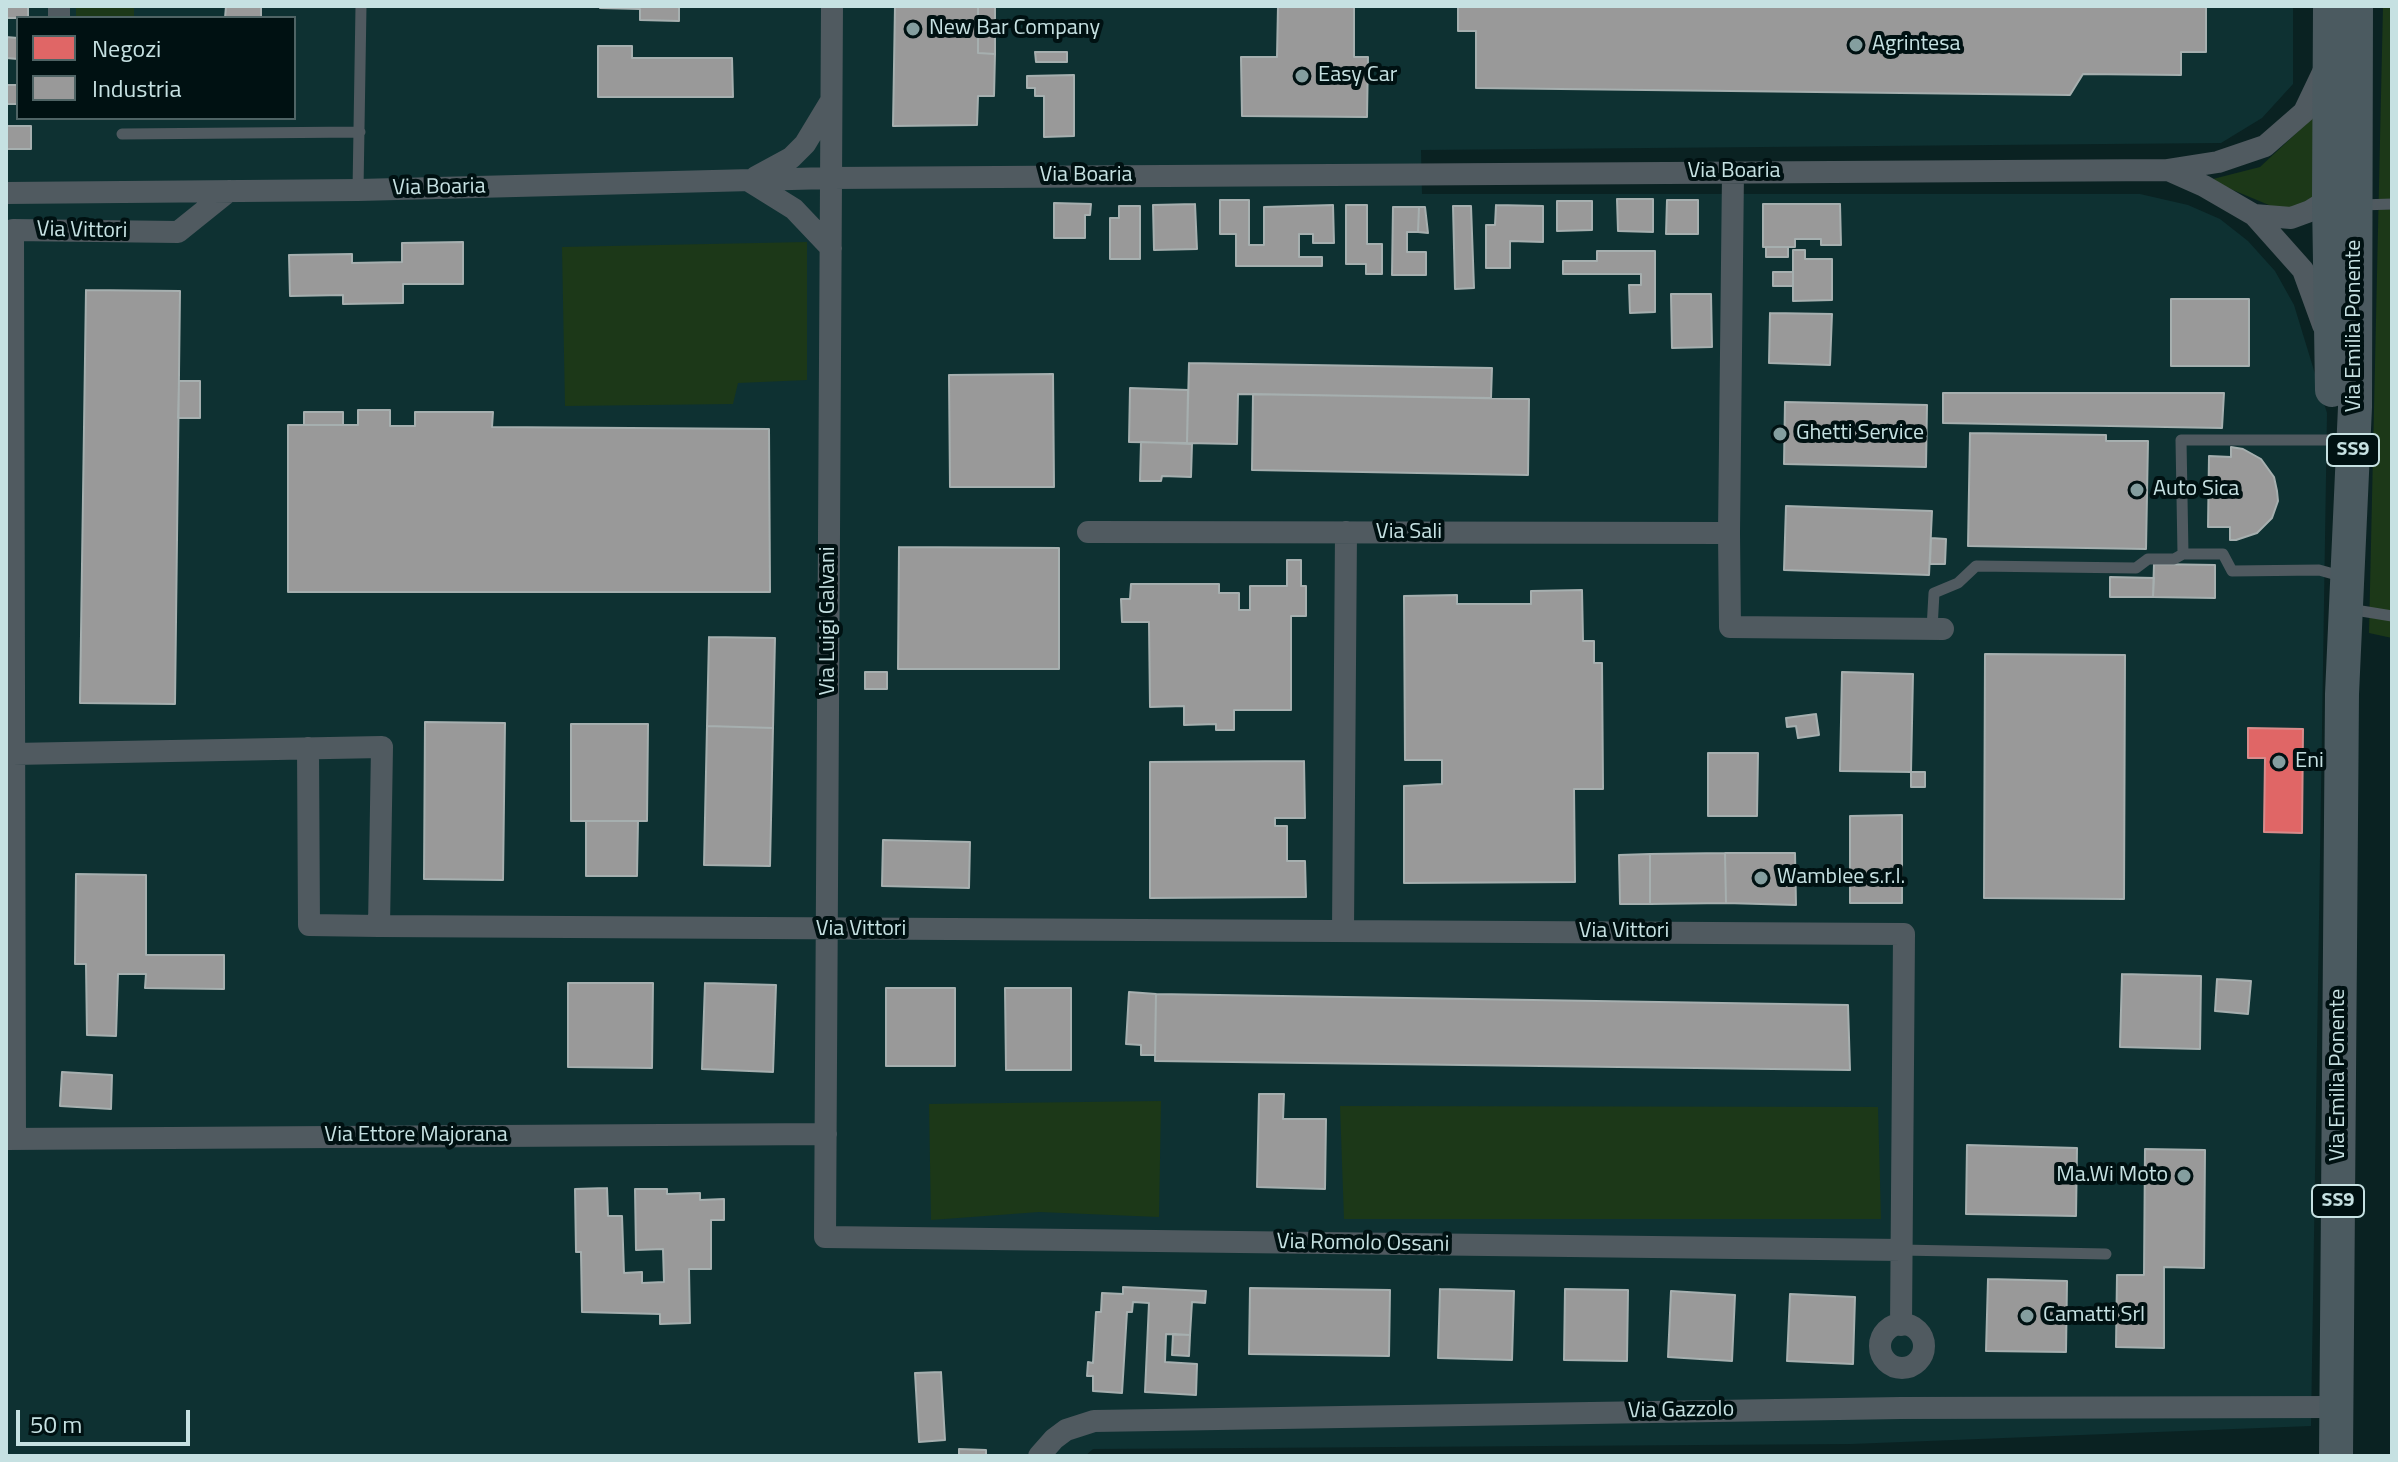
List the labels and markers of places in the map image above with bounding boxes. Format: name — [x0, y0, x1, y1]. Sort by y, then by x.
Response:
place label: New Bar Company — [929, 16, 1100, 42]
marker: New Bar Company — [904, 20, 922, 38]
place label: Agrintesa — [1872, 32, 1960, 58]
marker: Agrintesa — [1847, 36, 1865, 54]
place label: Easy Car — [1318, 63, 1397, 89]
marker: Easy Car — [1293, 67, 1311, 85]
place label: Ghetti Service — [1796, 421, 1924, 447]
marker: Ghetti Service — [1771, 425, 1789, 443]
place label: Auto Sica — [2153, 477, 2239, 503]
marker: Auto Sica — [2128, 481, 2146, 499]
place label: Eni — [2295, 749, 2324, 775]
marker: Eni — [2270, 753, 2288, 771]
place label: Wamblee s.r.l. — [1777, 865, 1905, 891]
marker: Wamblee s.r.l. — [1752, 869, 1770, 887]
place label: Ma.Wi Moto — [2056, 1163, 2168, 1189]
marker: Ma.Wi Moto — [2175, 1167, 2193, 1185]
place label: Camatti Srl — [2043, 1303, 2145, 1329]
marker: Camatti Srl — [2018, 1307, 2036, 1325]

